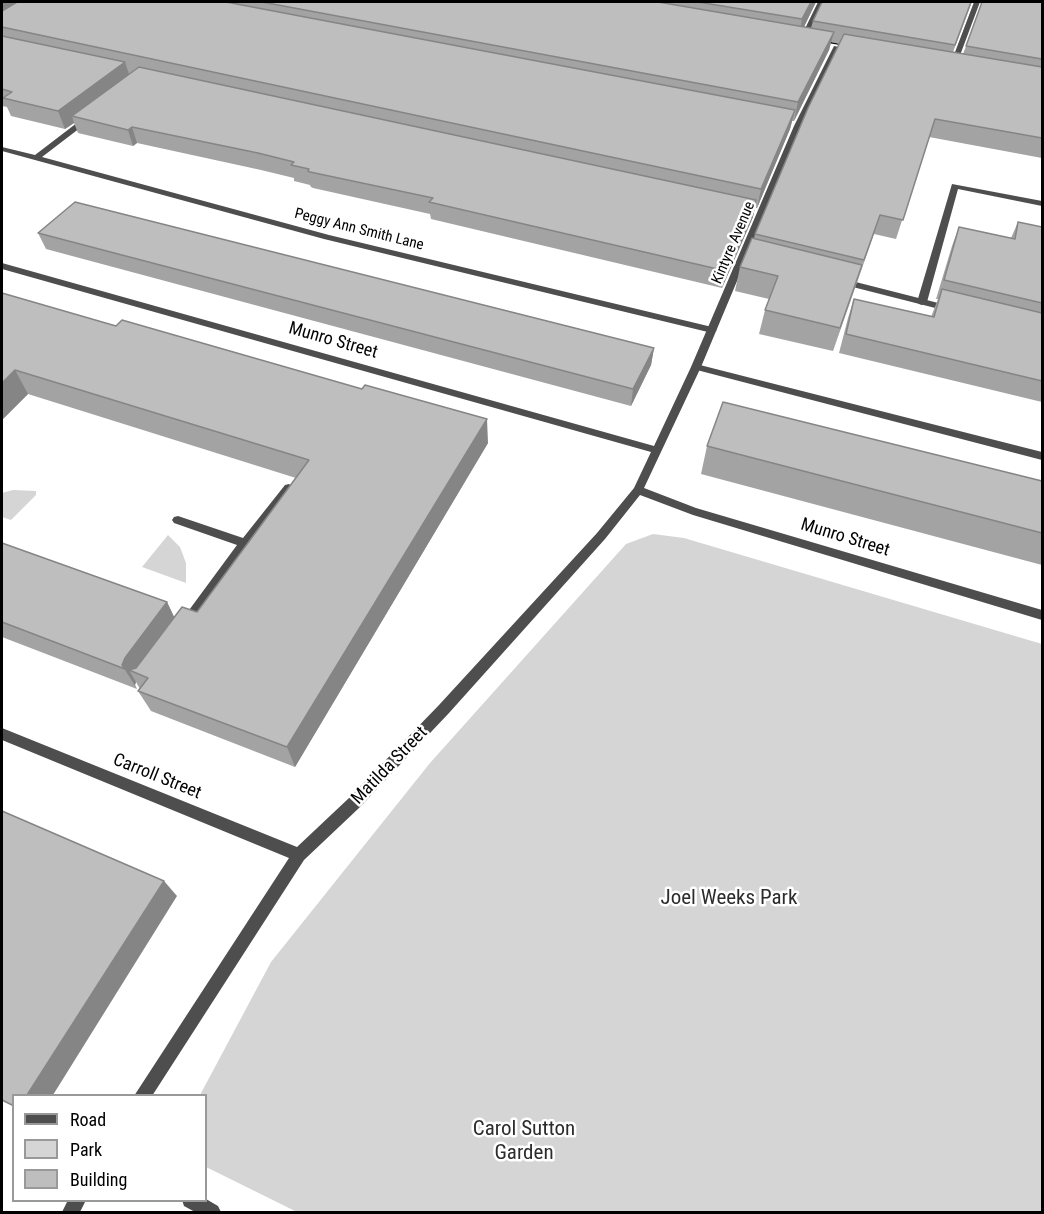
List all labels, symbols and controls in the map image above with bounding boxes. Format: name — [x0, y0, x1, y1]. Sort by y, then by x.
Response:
street label: Kintyre Avenue — [709, 199, 759, 287]
street label: Peggy Ann Smith Lane — [292, 205, 426, 255]
street label: Munro Street — [286, 318, 380, 364]
street label: Munro Street — [798, 514, 892, 562]
street label: Matilda Street — [348, 723, 432, 809]
street label: Carroll Street — [110, 750, 204, 804]
park label: Joel Weeks Park — [661, 886, 797, 912]
legend — [12, 1094, 207, 1202]
text: Road — [70, 1109, 106, 1130]
park label: Carol Sutton Garden — [473, 1117, 575, 1167]
text: Park — [70, 1139, 102, 1160]
text: Building — [70, 1169, 127, 1190]

